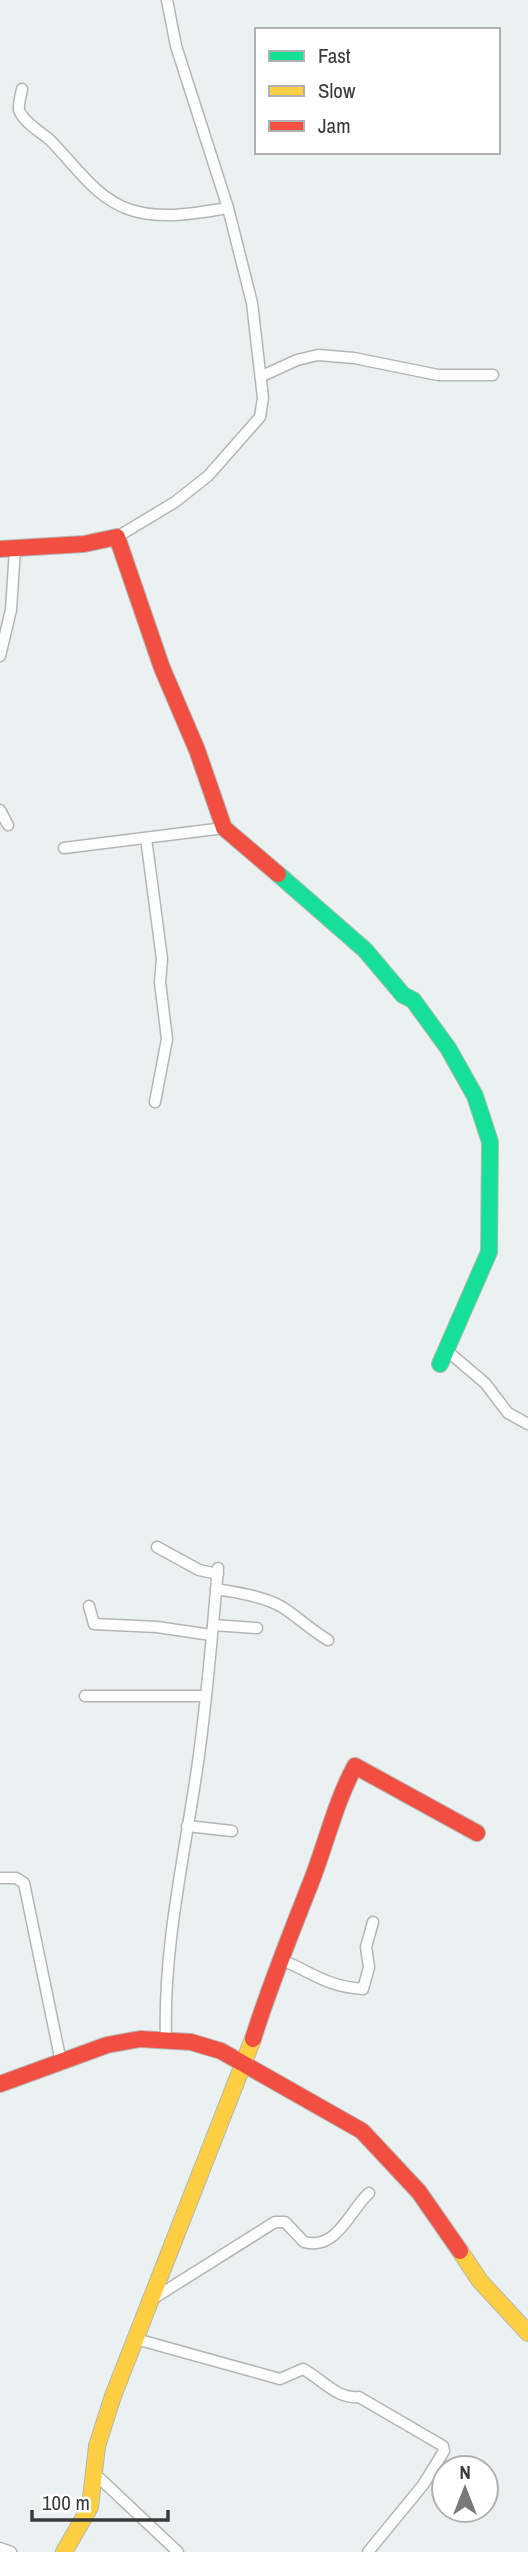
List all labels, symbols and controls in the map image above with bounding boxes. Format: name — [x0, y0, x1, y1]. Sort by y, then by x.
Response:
legend — [255, 28, 500, 154]
text: Fast — [318, 41, 351, 70]
text: Slow — [318, 76, 356, 105]
text: Jam — [318, 111, 351, 140]
north arrow — [430, 2454, 500, 2524]
text: N — [459, 2459, 471, 2485]
scale bar — [32, 2478, 168, 2522]
text: 100 m — [42, 2488, 90, 2517]

